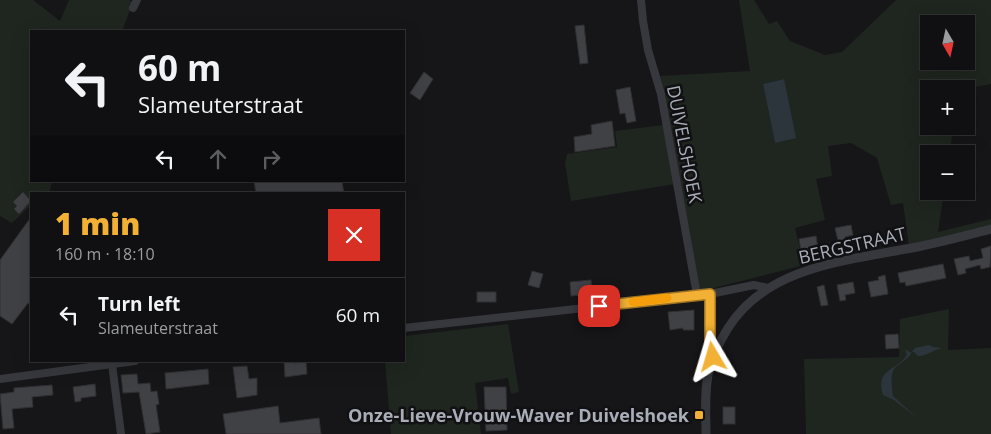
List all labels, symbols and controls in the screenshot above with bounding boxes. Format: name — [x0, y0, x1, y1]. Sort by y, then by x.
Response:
north arrow — [920, 15, 975, 70]
map controls — [920, 15, 975, 200]
text: 60 m — [138, 44, 221, 91]
icon: left — [55, 50, 120, 115]
button: + — [920, 80, 975, 135]
street label: DUIVELSHOEK — [662, 83, 708, 206]
text: Slameuterstraat — [138, 89, 303, 119]
icon: left — [151, 145, 179, 173]
icon: ahead — [204, 145, 232, 173]
icon: right — [257, 145, 285, 173]
button: − — [920, 145, 975, 200]
text: 1 min — [55, 203, 140, 244]
button: close — [328, 209, 380, 261]
street label: BERGSTRAAT — [796, 221, 908, 269]
text: 160 m · 18:10 — [55, 243, 155, 265]
pin — [578, 285, 620, 327]
text: Turn left — [98, 291, 180, 317]
icon: arrive — [585, 292, 613, 320]
icon: left — [55, 301, 83, 329]
text: 60 m — [336, 302, 380, 328]
text: Slameuterstraat — [98, 317, 218, 339]
position arrow — [686, 330, 738, 382]
place label: Onze-Lieve-Vrouw-Waver Duivelshoek — [348, 403, 690, 427]
marker: Onze-Lieve-Vrouw-Waver Duivelshoek — [693, 409, 705, 421]

